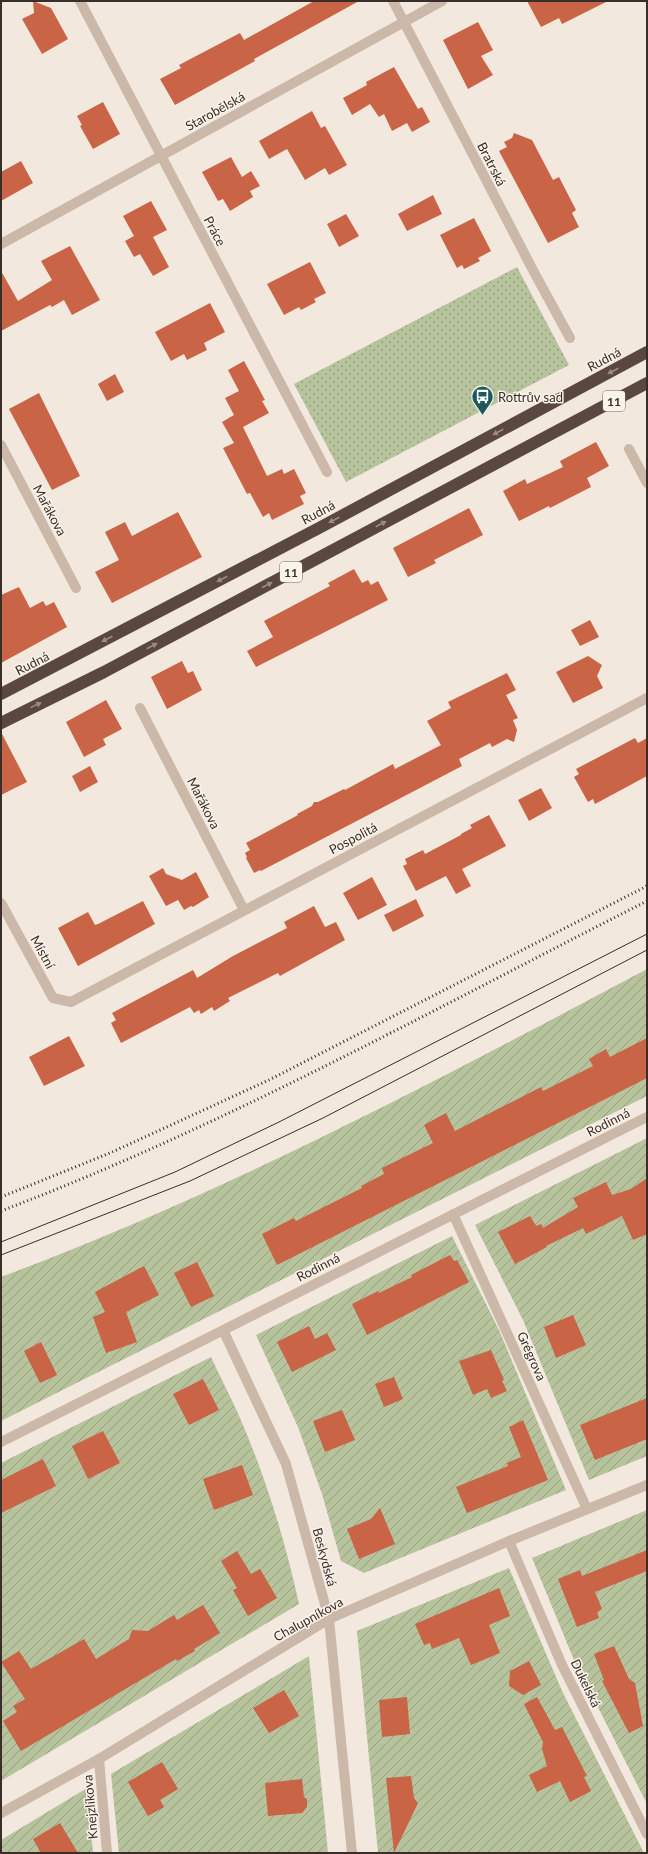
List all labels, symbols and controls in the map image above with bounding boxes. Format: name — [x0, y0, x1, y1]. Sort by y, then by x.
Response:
street label: Starobělská — [182, 88, 248, 134]
street label: Bratrská — [474, 139, 510, 189]
street label: Práce — [200, 213, 230, 249]
street label: Rudná — [584, 343, 624, 375]
one-way arrow — [607, 367, 618, 374]
bus stop icon: Rottrův sad — [469, 384, 495, 417]
place label: Rottrův sad — [498, 389, 563, 405]
road number: 11 — [603, 391, 625, 411]
one-way arrow — [492, 429, 504, 435]
street label: Mařákova — [30, 482, 70, 538]
street label: Rudná — [298, 496, 338, 528]
one-way arrow — [328, 516, 340, 523]
one-way arrow — [376, 521, 387, 528]
road number: 11 — [280, 562, 302, 582]
one-way arrow — [217, 575, 228, 582]
one-way arrow — [261, 582, 272, 589]
one-way arrow — [102, 636, 113, 643]
one-way arrow — [146, 643, 158, 650]
street label: Rudná — [12, 648, 52, 678]
one-way arrow — [30, 702, 42, 708]
street label: Mařákova — [184, 774, 224, 832]
street label: Pospolitá — [326, 819, 380, 857]
street label: Místní — [27, 932, 59, 972]
street label: Rodinná — [584, 1104, 632, 1140]
street label: Rodinná — [294, 1249, 342, 1285]
street label: Grégrova — [514, 1329, 550, 1383]
street label: Beskydská — [310, 1526, 340, 1588]
street label: Chalupníkova — [270, 1593, 346, 1645]
street label: Dukelská — [567, 1656, 605, 1710]
street label: Knejzlíkova — [79, 1774, 101, 1840]

